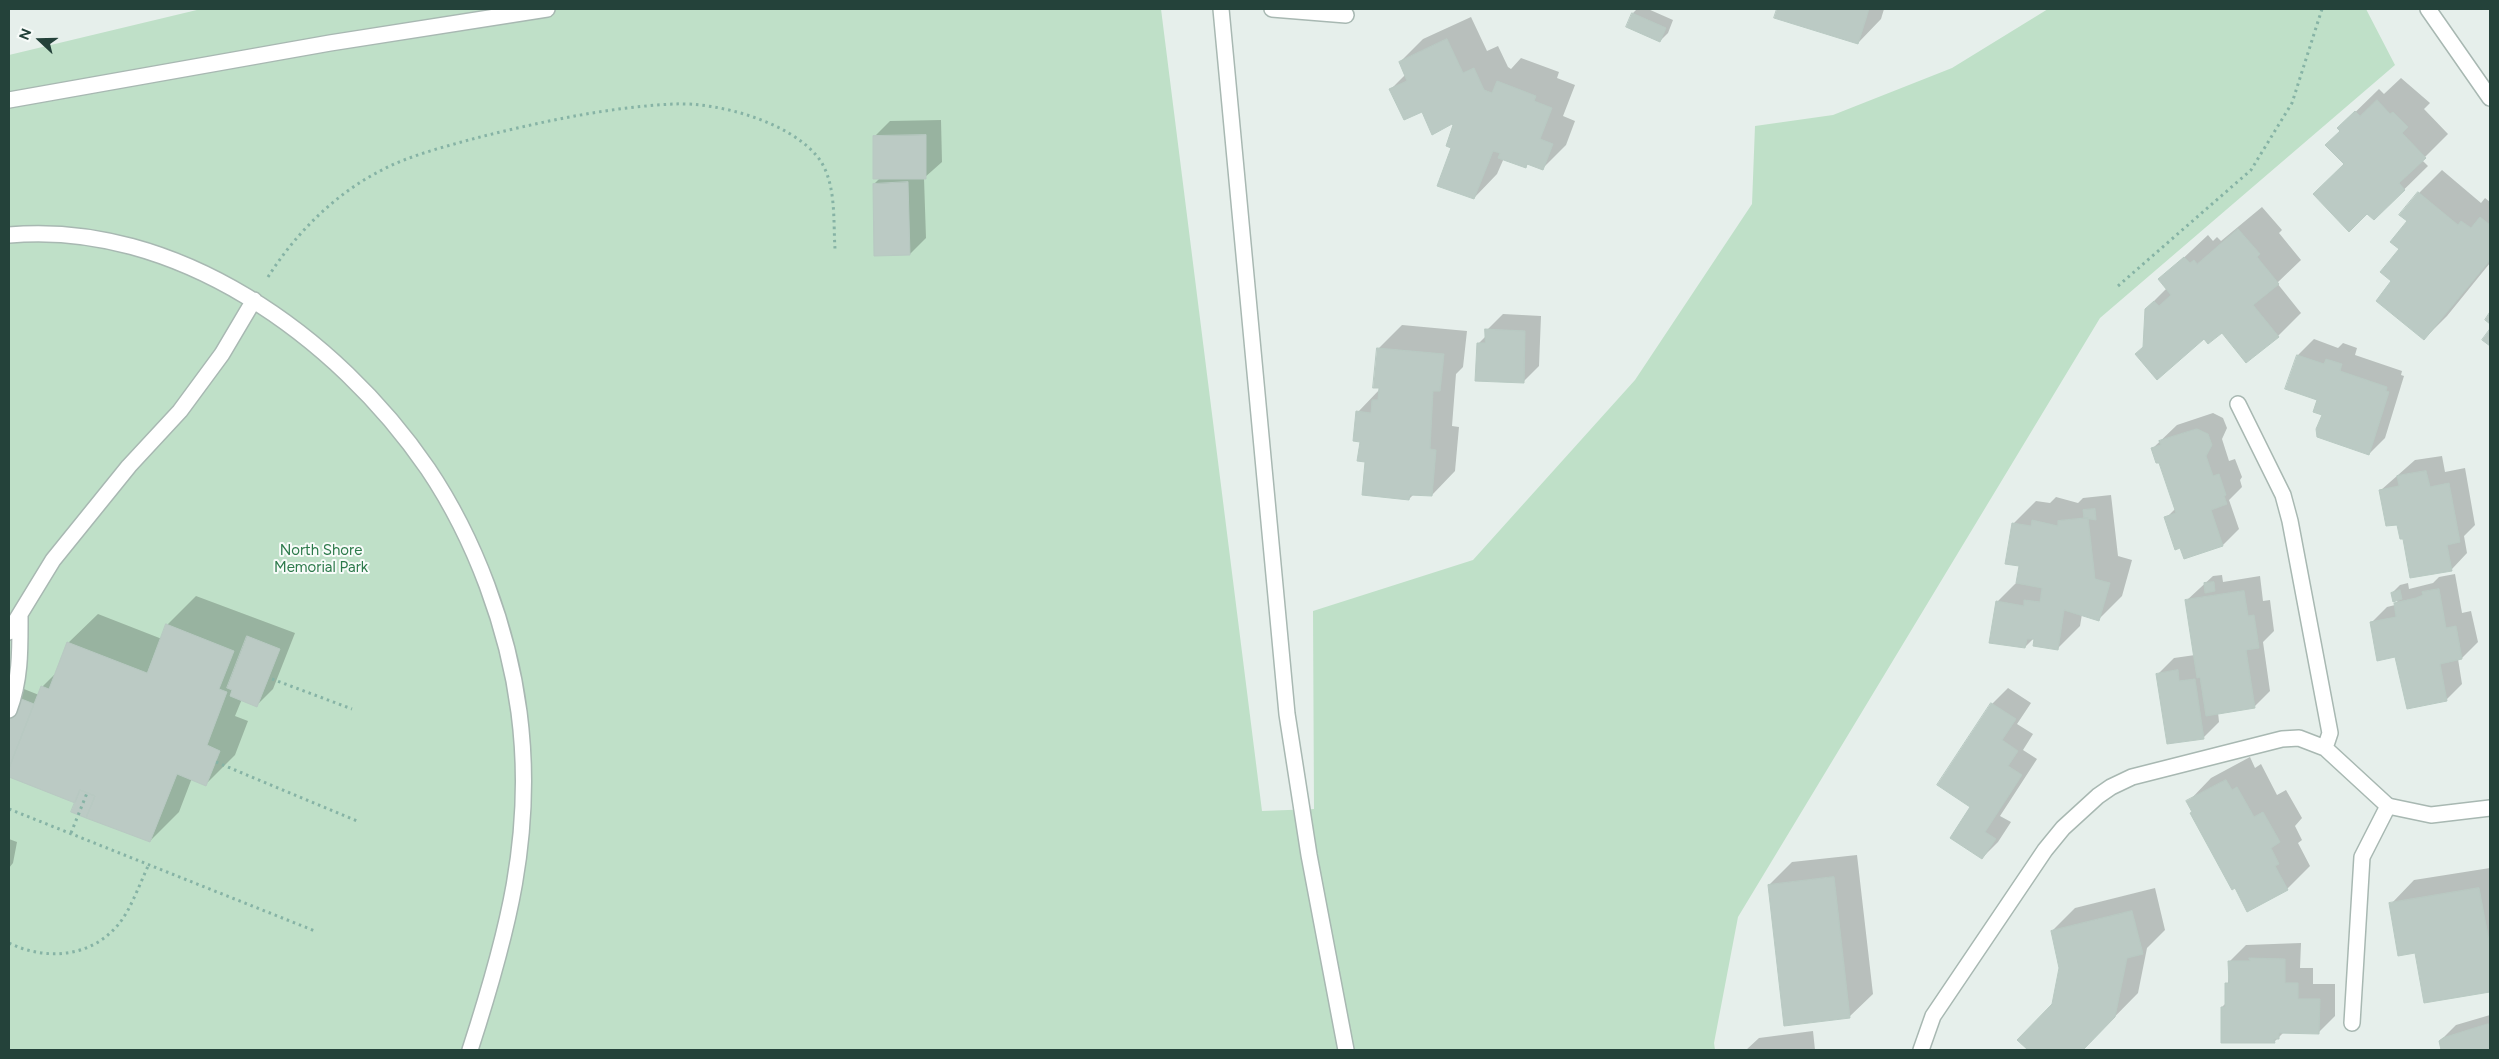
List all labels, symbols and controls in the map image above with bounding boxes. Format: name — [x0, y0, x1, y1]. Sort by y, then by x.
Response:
north arrow — [15, 15, 65, 65]
text: N — [16, 26, 35, 43]
park label: North Shore Memorial Park — [274, 542, 368, 577]

